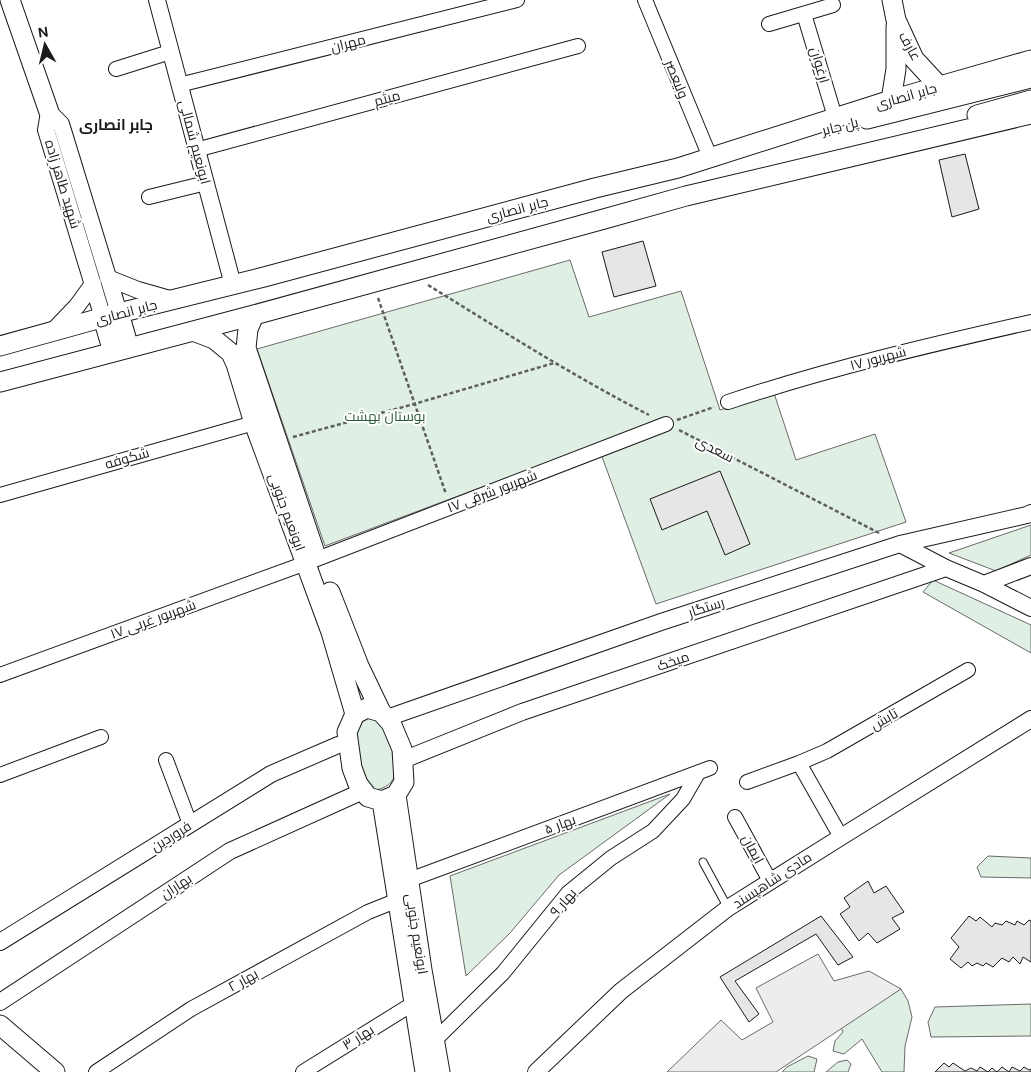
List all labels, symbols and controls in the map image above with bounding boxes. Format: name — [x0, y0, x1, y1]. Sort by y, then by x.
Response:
north arrow — [20, 20, 70, 70]
text: N — [37, 23, 50, 42]
street label: عارف — [895, 28, 925, 64]
street label: مهران — [329, 30, 367, 56]
street label: ارغوان — [806, 45, 834, 85]
street label: ولیعصر — [661, 56, 693, 101]
street label: جابر انصاری — [873, 79, 939, 113]
street label: میثم — [372, 86, 402, 111]
street label: ابونعیم شمالی — [174, 98, 215, 186]
street label: پل جابر — [819, 113, 861, 140]
district label: جابر انصاری — [79, 115, 153, 135]
street label: شهید طاهر زاده — [41, 137, 85, 231]
street label: جابر انصاری — [484, 192, 550, 226]
street label: جابر انصاری — [93, 295, 159, 329]
street label: ۱۷ شهریور — [848, 342, 908, 374]
park label: بوستان بهشت — [344, 407, 426, 425]
street label: سعدی — [693, 432, 737, 466]
street label: شکوفه — [103, 443, 151, 473]
street label: ۱۷ شهریور شرقی — [445, 466, 539, 516]
street label: ابونعیم جنوبی — [264, 471, 309, 554]
street label: رستگار — [685, 593, 726, 622]
street label: ۱۷ شهریور غربی — [108, 595, 198, 643]
street label: میخک — [654, 647, 692, 675]
street label: تابش — [867, 704, 901, 734]
street label: بهار ۵ — [542, 810, 578, 838]
street label: فروردین — [147, 817, 195, 855]
street label: ایمان — [738, 831, 768, 867]
street label: مادی شاهپسند — [729, 848, 816, 913]
street label: بهاران — [157, 869, 195, 903]
street label: بهار ۹ — [546, 884, 580, 920]
street label: ابونعیم جنوبی — [401, 892, 432, 976]
street label: بهار ۲ — [225, 964, 261, 996]
street label: بهار ۳ — [339, 1020, 377, 1054]

